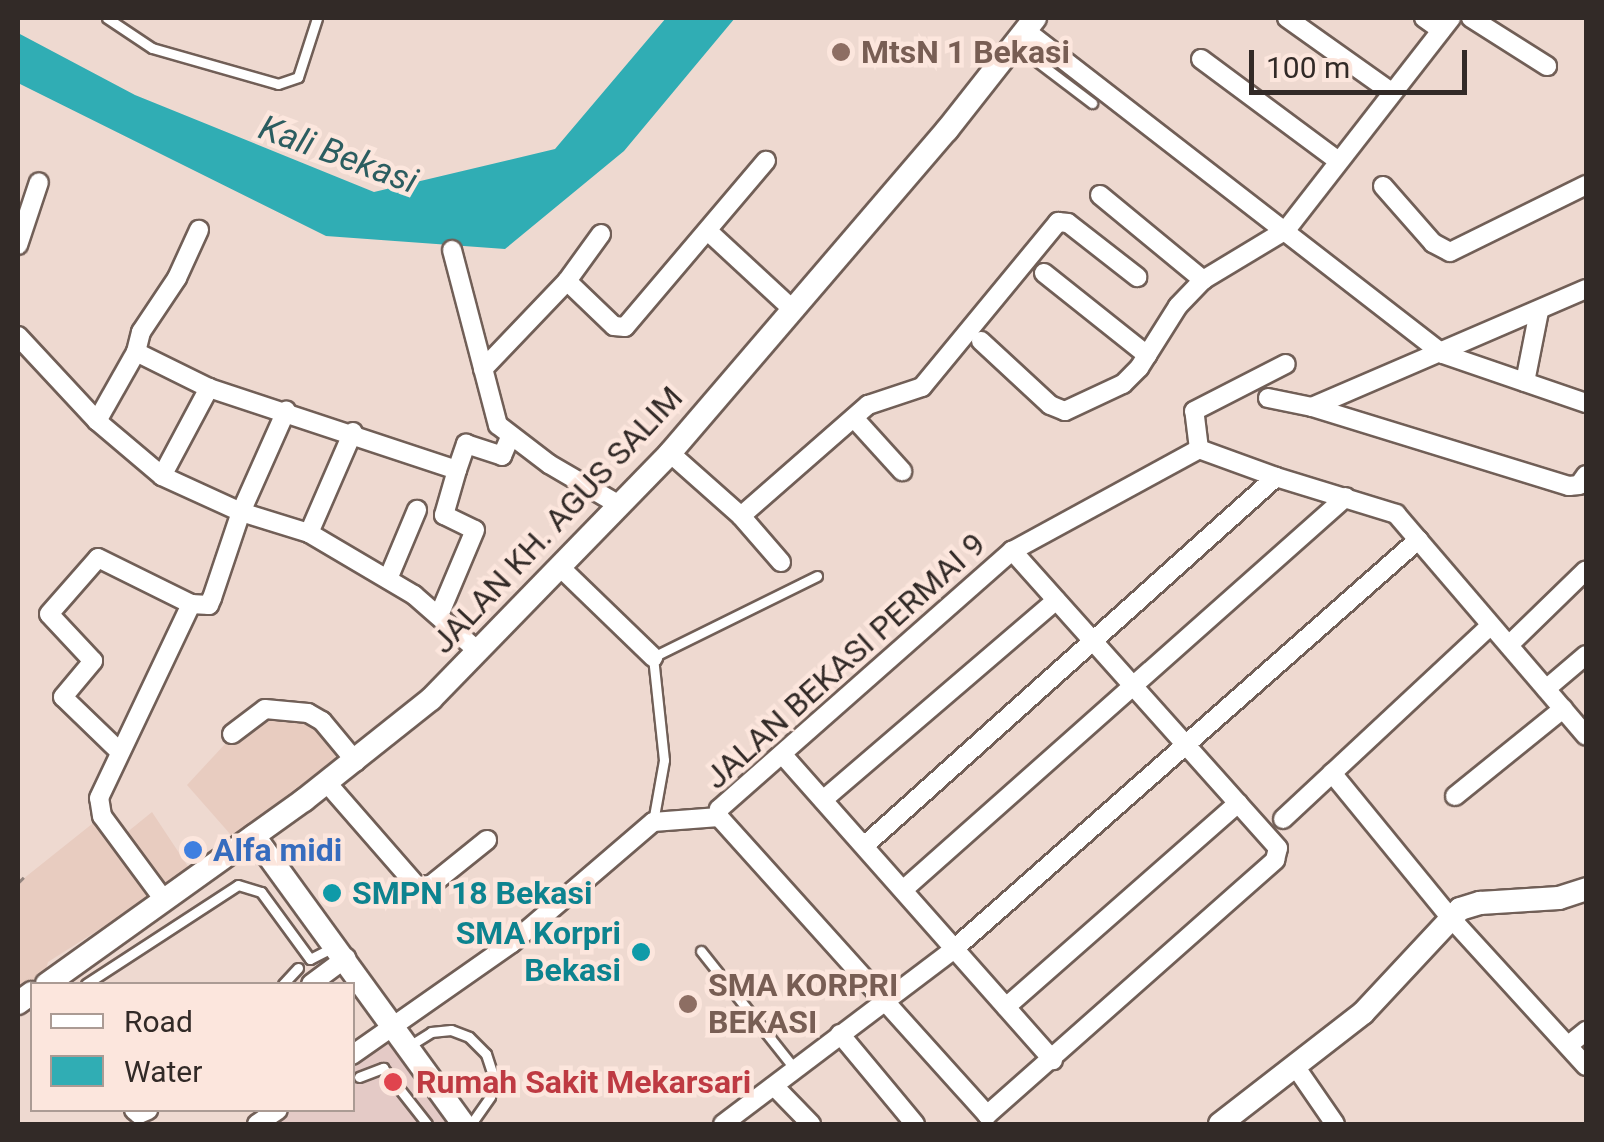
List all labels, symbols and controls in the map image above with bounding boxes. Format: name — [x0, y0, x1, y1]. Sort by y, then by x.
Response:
scale bar — [1254, 30, 1472, 92]
place label: MtsN 1 Bekasi — [861, 33, 1070, 71]
marker: MtsN 1 Bekasi — [830, 41, 852, 63]
text: 100 m — [1266, 50, 1350, 85]
water label: Kali Bekasi — [253, 107, 423, 203]
street label: JALAN KH. AGUS SALIM — [423, 379, 691, 661]
street label: JALAN BEKASI PERMAI 9 — [697, 525, 993, 797]
place label: Alfa midi — [213, 831, 342, 869]
marker: Alfa midi — [182, 839, 204, 861]
place label: SMPN 18 Bekasi — [352, 874, 592, 912]
marker: SMPN 18 Bekasi — [321, 882, 343, 904]
place label: SMA Korpri Bekasi — [456, 915, 621, 990]
marker: SMA Korpri Bekasi — [630, 941, 652, 963]
place label: SMA KORPRI BEKASI — [708, 967, 898, 1042]
legend — [30, 982, 355, 1112]
marker: SMA KORPRI BEKASI — [677, 993, 699, 1015]
text: Road — [124, 1004, 193, 1039]
text: Water — [124, 1054, 202, 1089]
place label: Rumah Sakit Mekarsari — [416, 1063, 751, 1101]
marker: Rumah Sakit Mekarsari — [380, 1069, 406, 1095]

